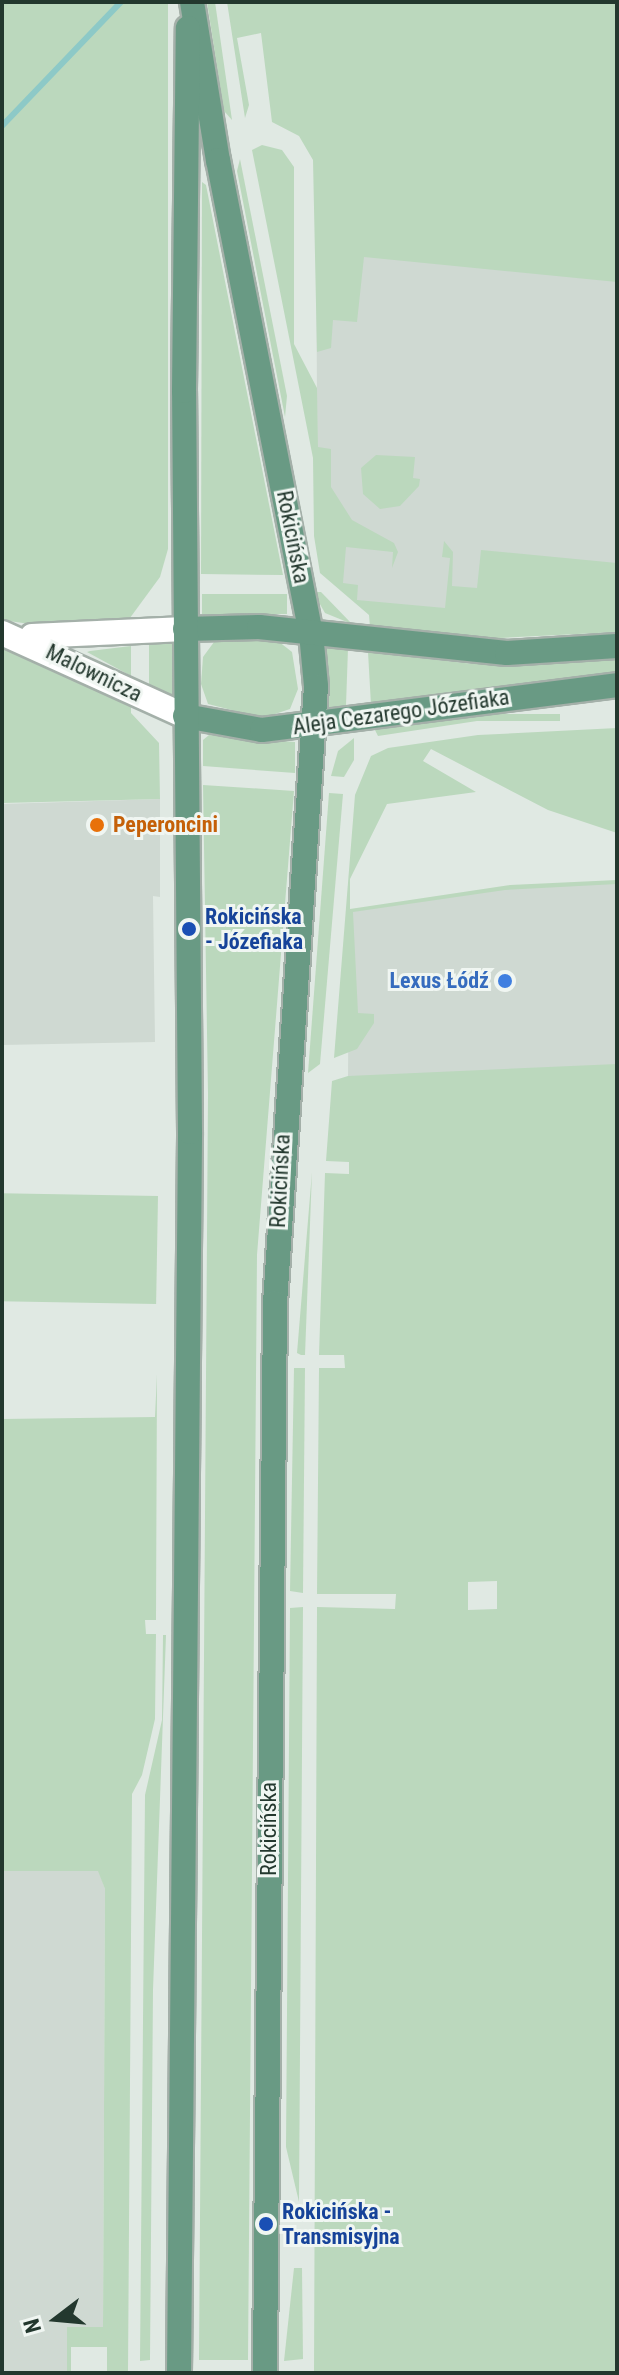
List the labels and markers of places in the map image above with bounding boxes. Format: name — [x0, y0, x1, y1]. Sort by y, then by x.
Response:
place label: Peperoncini — [113, 812, 218, 838]
marker: Peperoncini — [88, 816, 106, 834]
place label: Rokicińska - Józefiaka — [205, 903, 303, 954]
marker: Rokicińska - Józefiaka — [180, 920, 198, 938]
place label: Lexus Łódź — [389, 968, 489, 994]
marker: Lexus Łódź — [496, 972, 514, 990]
place label: Rokicińska - Transmisyjna — [282, 2198, 400, 2250]
marker: Rokicińska - Transmisyjna — [257, 2215, 275, 2233]

